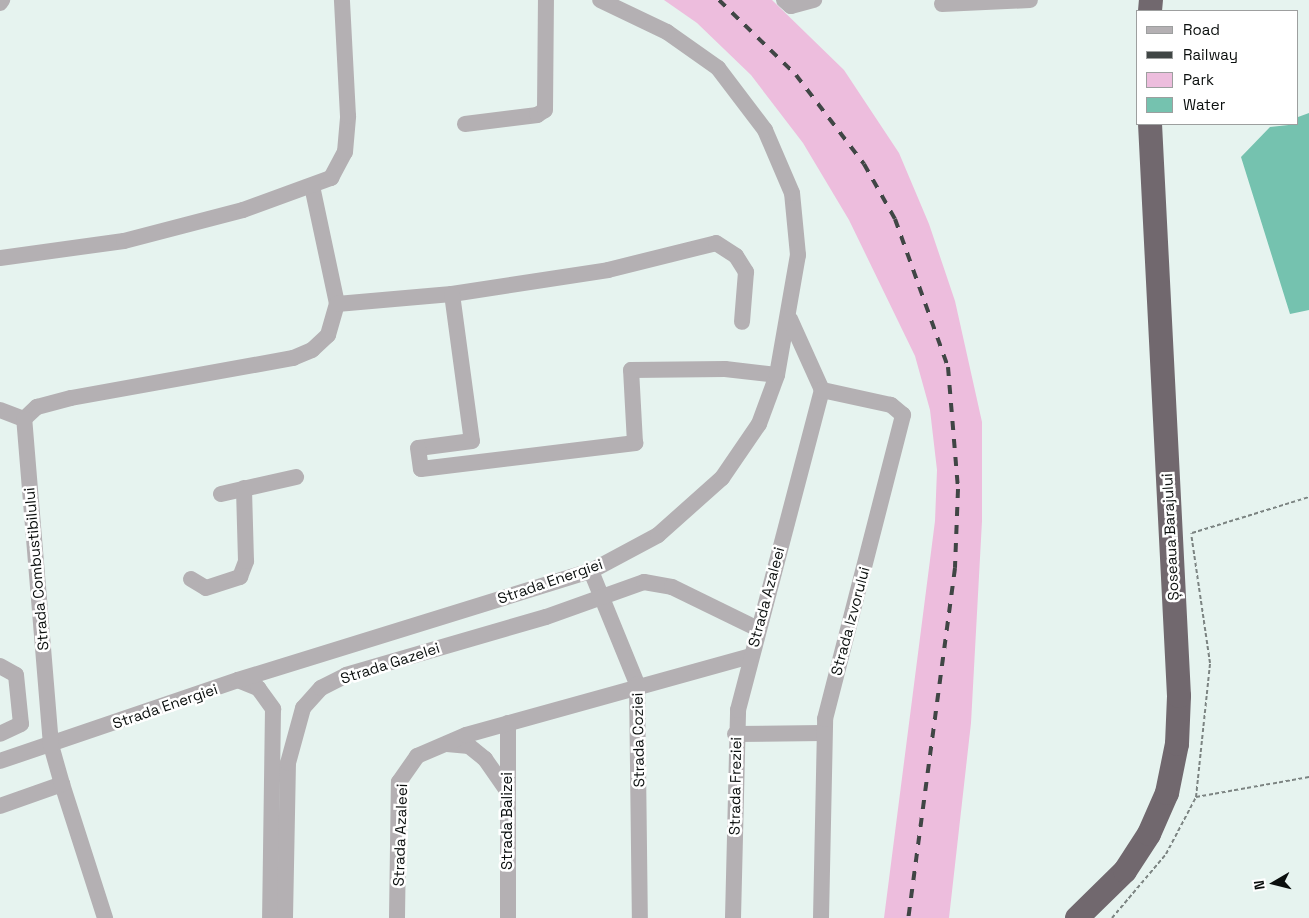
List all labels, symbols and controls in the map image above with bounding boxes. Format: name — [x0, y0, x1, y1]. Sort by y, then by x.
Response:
legend — [1136, 10, 1299, 125]
text: Road — [1183, 20, 1220, 39]
text: Railway — [1183, 45, 1238, 64]
text: Park — [1183, 70, 1214, 89]
text: Water — [1183, 95, 1225, 114]
street label: Șoseaua Barajului — [1158, 473, 1182, 601]
street label: Strada Combustibilului — [20, 487, 52, 651]
street label: Strada Azaleei — [744, 545, 788, 649]
street label: Strada Energiei — [495, 555, 605, 607]
street label: Strada Izvorului — [827, 565, 873, 677]
street label: Strada Gazelei — [338, 638, 442, 688]
street label: Strada Energiei — [110, 680, 220, 732]
street label: Strada Coziei — [628, 692, 648, 788]
street label: Strada Freziei — [725, 737, 745, 835]
street label: Strada Balizei — [498, 772, 516, 870]
street label: Strada Azaleei — [389, 783, 411, 887]
north arrow — [1249, 858, 1299, 908]
text: N — [1250, 879, 1269, 891]

